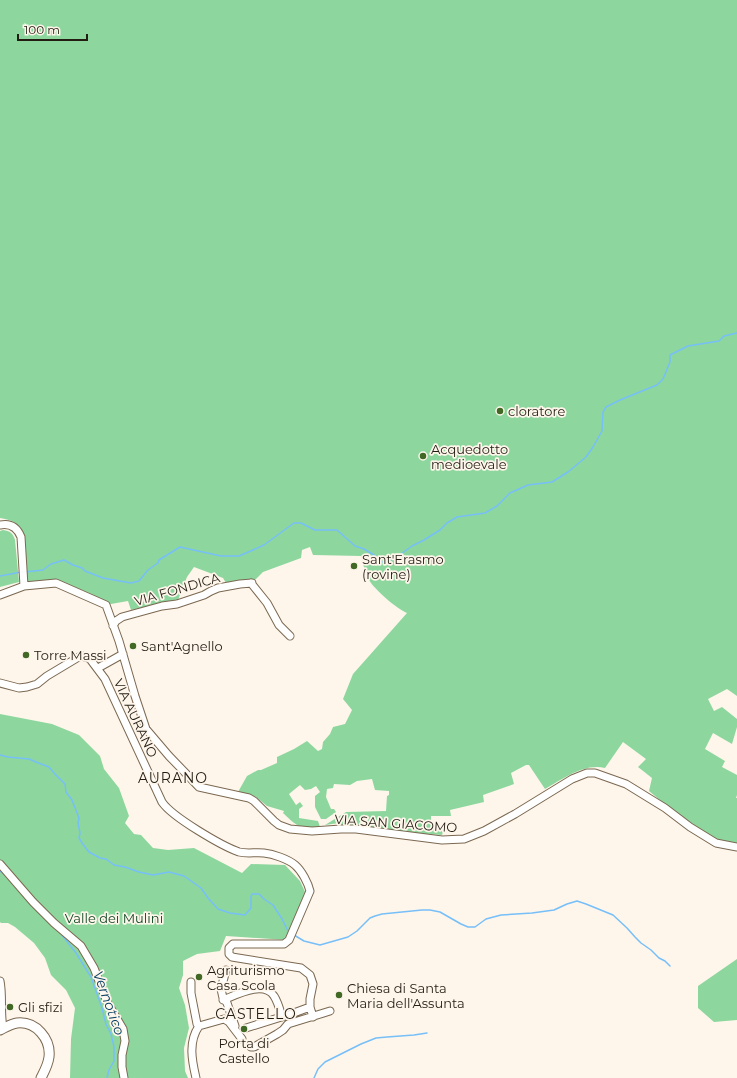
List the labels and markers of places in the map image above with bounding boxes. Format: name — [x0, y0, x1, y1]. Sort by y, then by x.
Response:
place label: cloratore — [508, 403, 565, 419]
marker: cloratore — [495, 406, 505, 416]
place label: Acquedotto medioevale — [431, 441, 508, 472]
marker: Acquedotto medioevale — [418, 451, 428, 461]
place label: Sant'Erasmo (rovine) — [362, 551, 444, 582]
marker: Sant'Erasmo (rovine) — [349, 561, 359, 571]
place label: Sant'Agnello — [141, 638, 223, 654]
marker: Sant'Agnello — [128, 641, 138, 651]
place label: Torre Massi — [34, 647, 107, 663]
marker: Torre Massi — [21, 650, 31, 660]
place label: Agriturismo Casa Scola — [207, 962, 285, 993]
marker: Agriturismo Casa Scola — [194, 972, 204, 982]
place label: Chiesa di Santa Maria dell'Assunta — [347, 980, 465, 1011]
marker: Chiesa di Santa Maria dell'Assunta — [334, 990, 344, 1000]
place label: Gli sfizi — [18, 999, 63, 1015]
marker: Gli sfizi — [5, 1002, 15, 1012]
marker: Porta di Castello — [239, 1024, 249, 1034]
place label: Porta di Castello — [218, 1035, 270, 1066]

